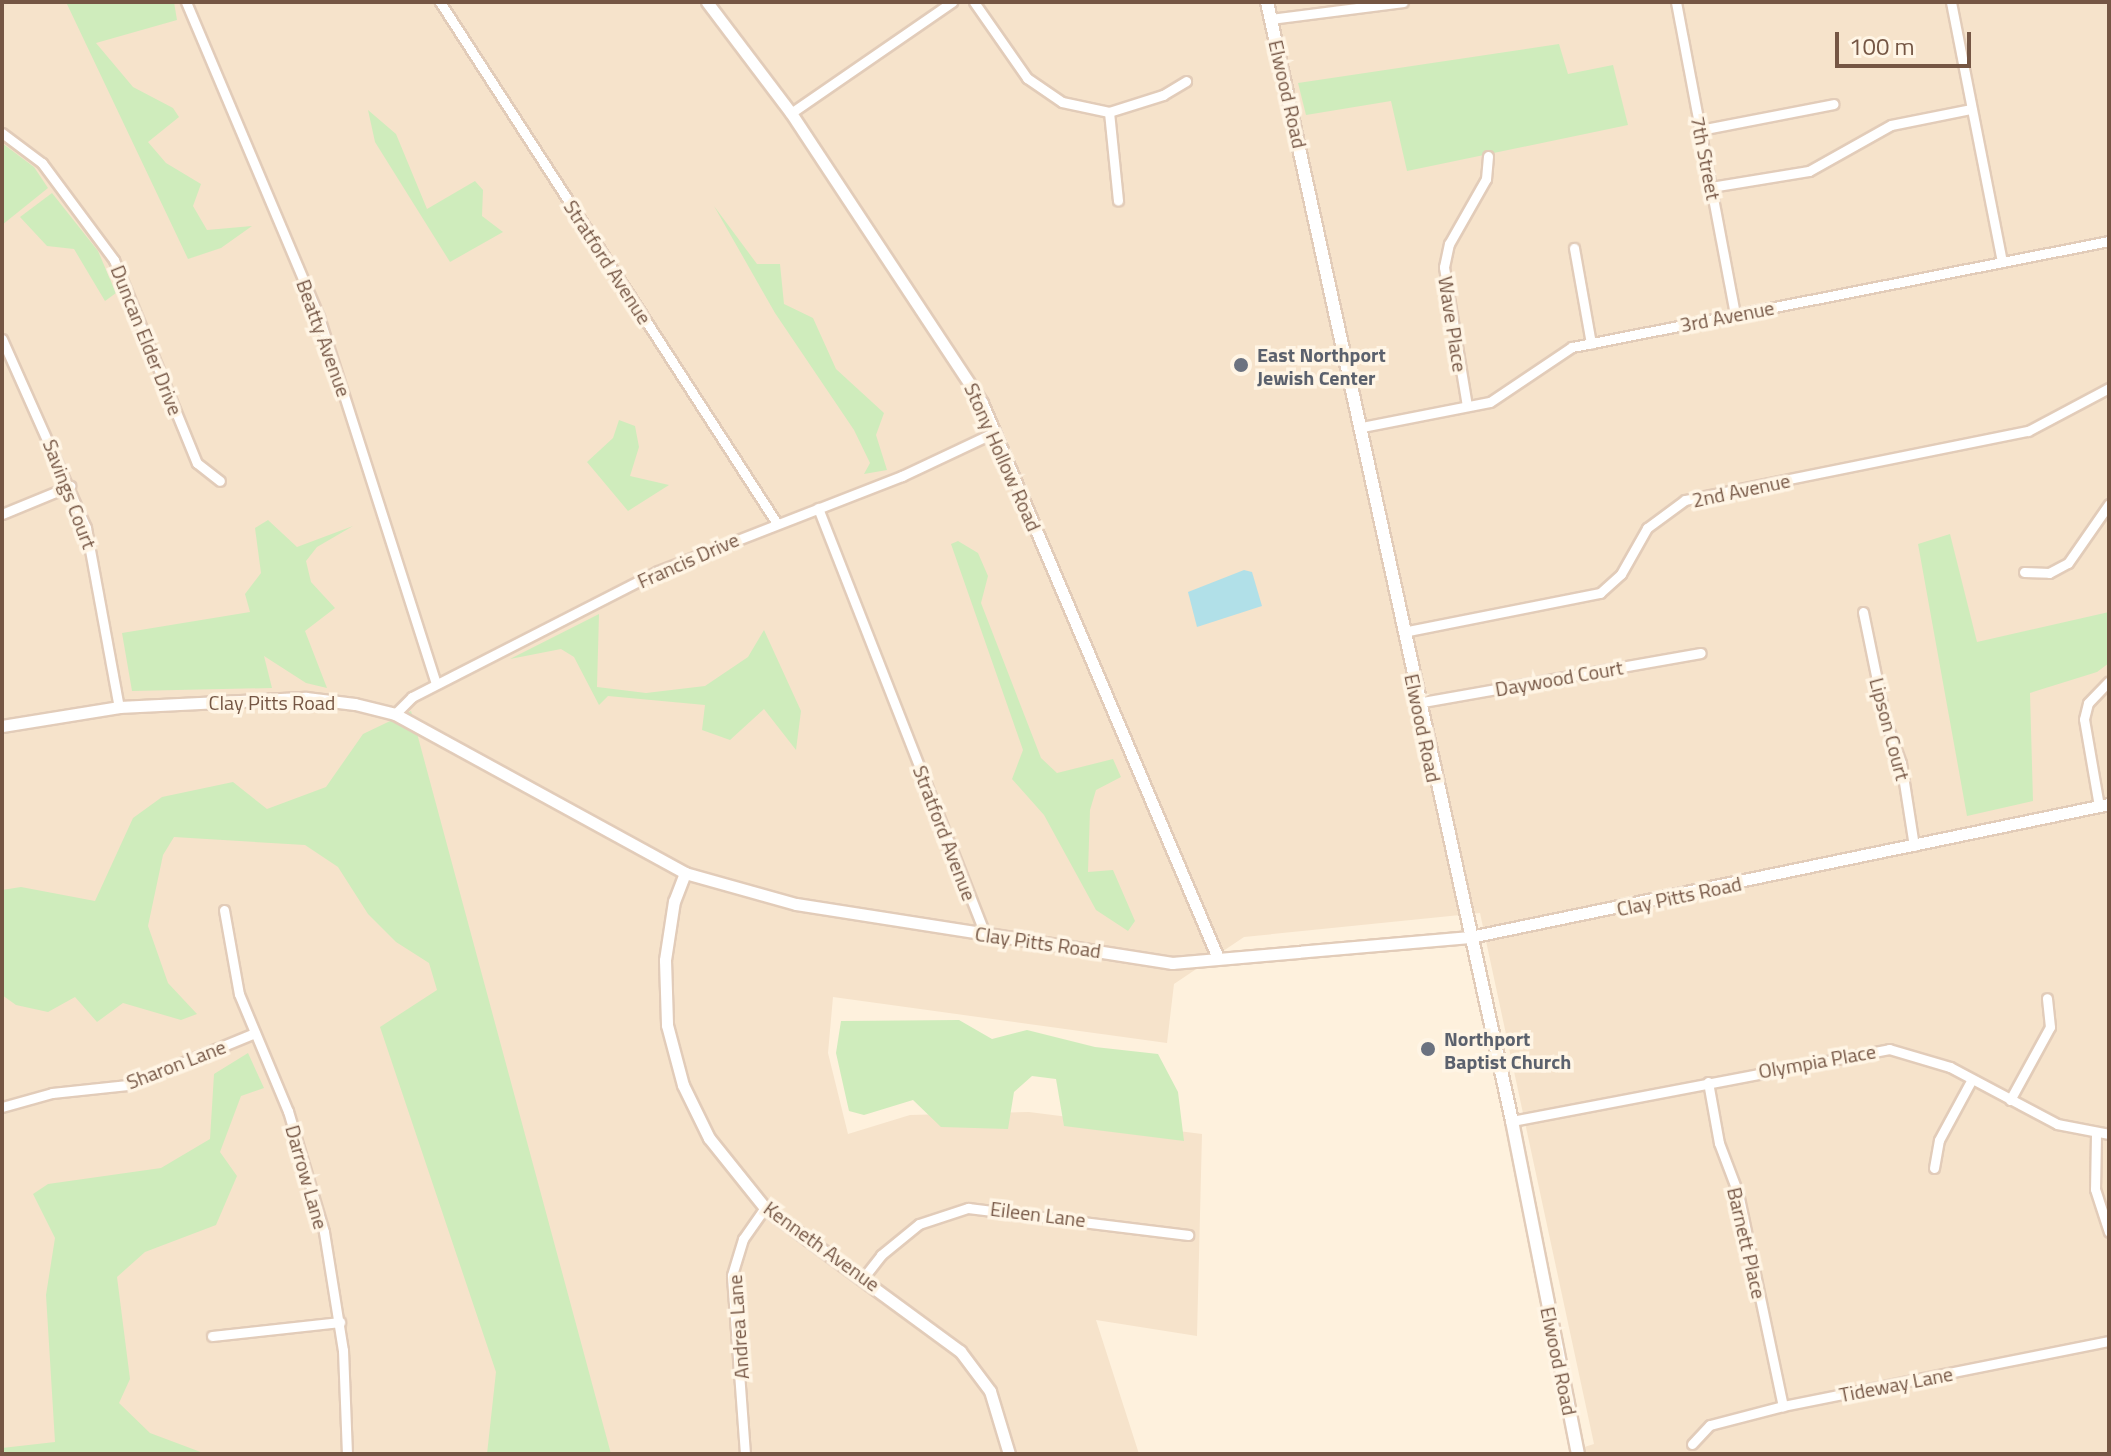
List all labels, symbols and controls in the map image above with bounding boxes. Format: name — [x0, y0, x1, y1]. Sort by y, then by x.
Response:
scale bar — [1839, 16, 1975, 66]
text: 100 m — [1849, 28, 1915, 64]
street label: Elwood Road — [1264, 38, 1312, 150]
street label: 7th Street — [1686, 114, 1726, 202]
street label: Stratford Avenue — [559, 196, 657, 328]
street label: Duncan Elder Drive — [106, 262, 188, 418]
street label: Wave Place — [1434, 274, 1472, 374]
street label: Beatty Avenue — [292, 276, 356, 400]
street label: 3rd Avenue — [1678, 295, 1776, 337]
place label: East Northport Jewish Center — [1257, 342, 1386, 389]
marker: East Northport Jewish Center — [1232, 356, 1250, 374]
street label: Stony Hollow Road — [960, 379, 1046, 535]
street label: Savings Court — [38, 436, 102, 552]
street label: 2nd Avenue — [1690, 468, 1792, 512]
street label: Francis Drive — [634, 527, 742, 593]
street label: Daywood Court — [1493, 655, 1625, 701]
street label: Elwood Road — [1400, 672, 1446, 784]
street label: Lipson Court — [1865, 675, 1915, 783]
street label: Clay Pitts Road — [209, 690, 335, 714]
street label: Stratford Avenue — [908, 762, 982, 904]
street label: Clay Pitts Road — [1615, 871, 1743, 921]
street label: Clay Pitts Road — [974, 921, 1102, 963]
place label: Northport Baptist Church — [1444, 1026, 1571, 1073]
street label: Sharon Lane — [123, 1034, 229, 1094]
street label: Olympia Place — [1756, 1039, 1878, 1083]
marker: Northport Baptist Church — [1419, 1040, 1437, 1058]
street label: Darrow Lane — [281, 1122, 333, 1232]
street label: Barnett Place — [1723, 1185, 1771, 1301]
street label: Kenneth Avenue — [759, 1196, 885, 1296]
street label: Eileen Lane — [989, 1196, 1087, 1232]
street label: Andrea Lane — [722, 1274, 754, 1380]
street label: Elwood Road — [1536, 1305, 1582, 1417]
street label: Tideway Lane — [1837, 1361, 1955, 1407]

